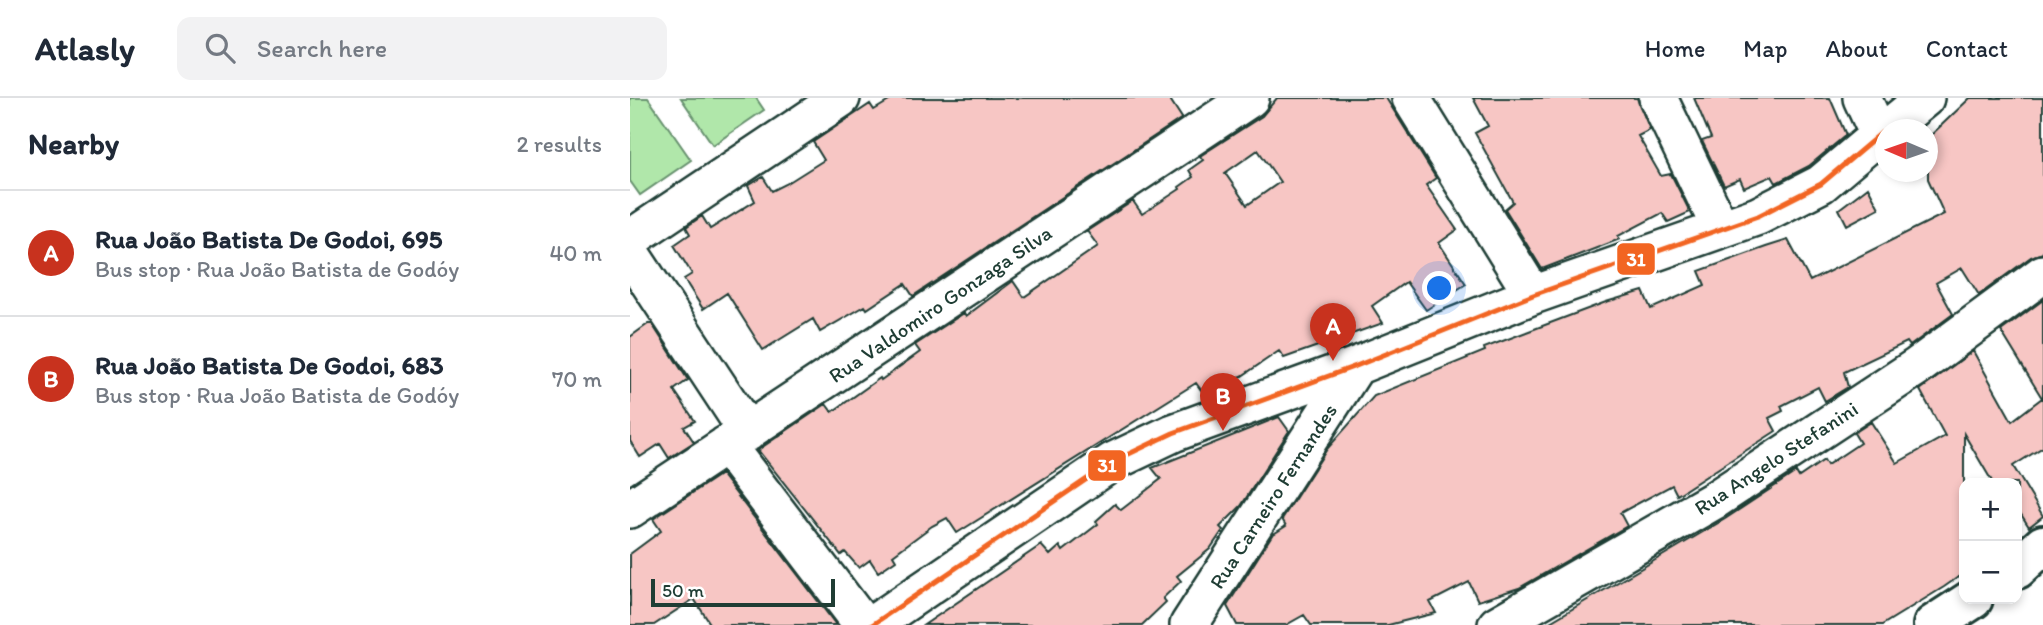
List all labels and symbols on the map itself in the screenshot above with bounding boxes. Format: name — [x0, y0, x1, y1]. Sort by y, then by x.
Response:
north arrow — [1875, 119, 1938, 182]
street label: Rua Valdomiro Gonzaga Silva — [824, 220, 1056, 388]
line badge: 31 — [1616, 242, 1656, 276]
text: 31 — [1626, 248, 1646, 271]
your location — [1422, 271, 1456, 305]
pin: A — [1310, 303, 1356, 361]
pin: B — [1200, 373, 1246, 431]
street label: Rua Angelo Stefanini — [1690, 396, 1862, 520]
street label: Rua Carneiro Fernandes — [1204, 399, 1342, 593]
line badge: 31 — [1087, 449, 1127, 482]
text: 31 — [1097, 454, 1117, 477]
scale bar — [651, 576, 835, 608]

